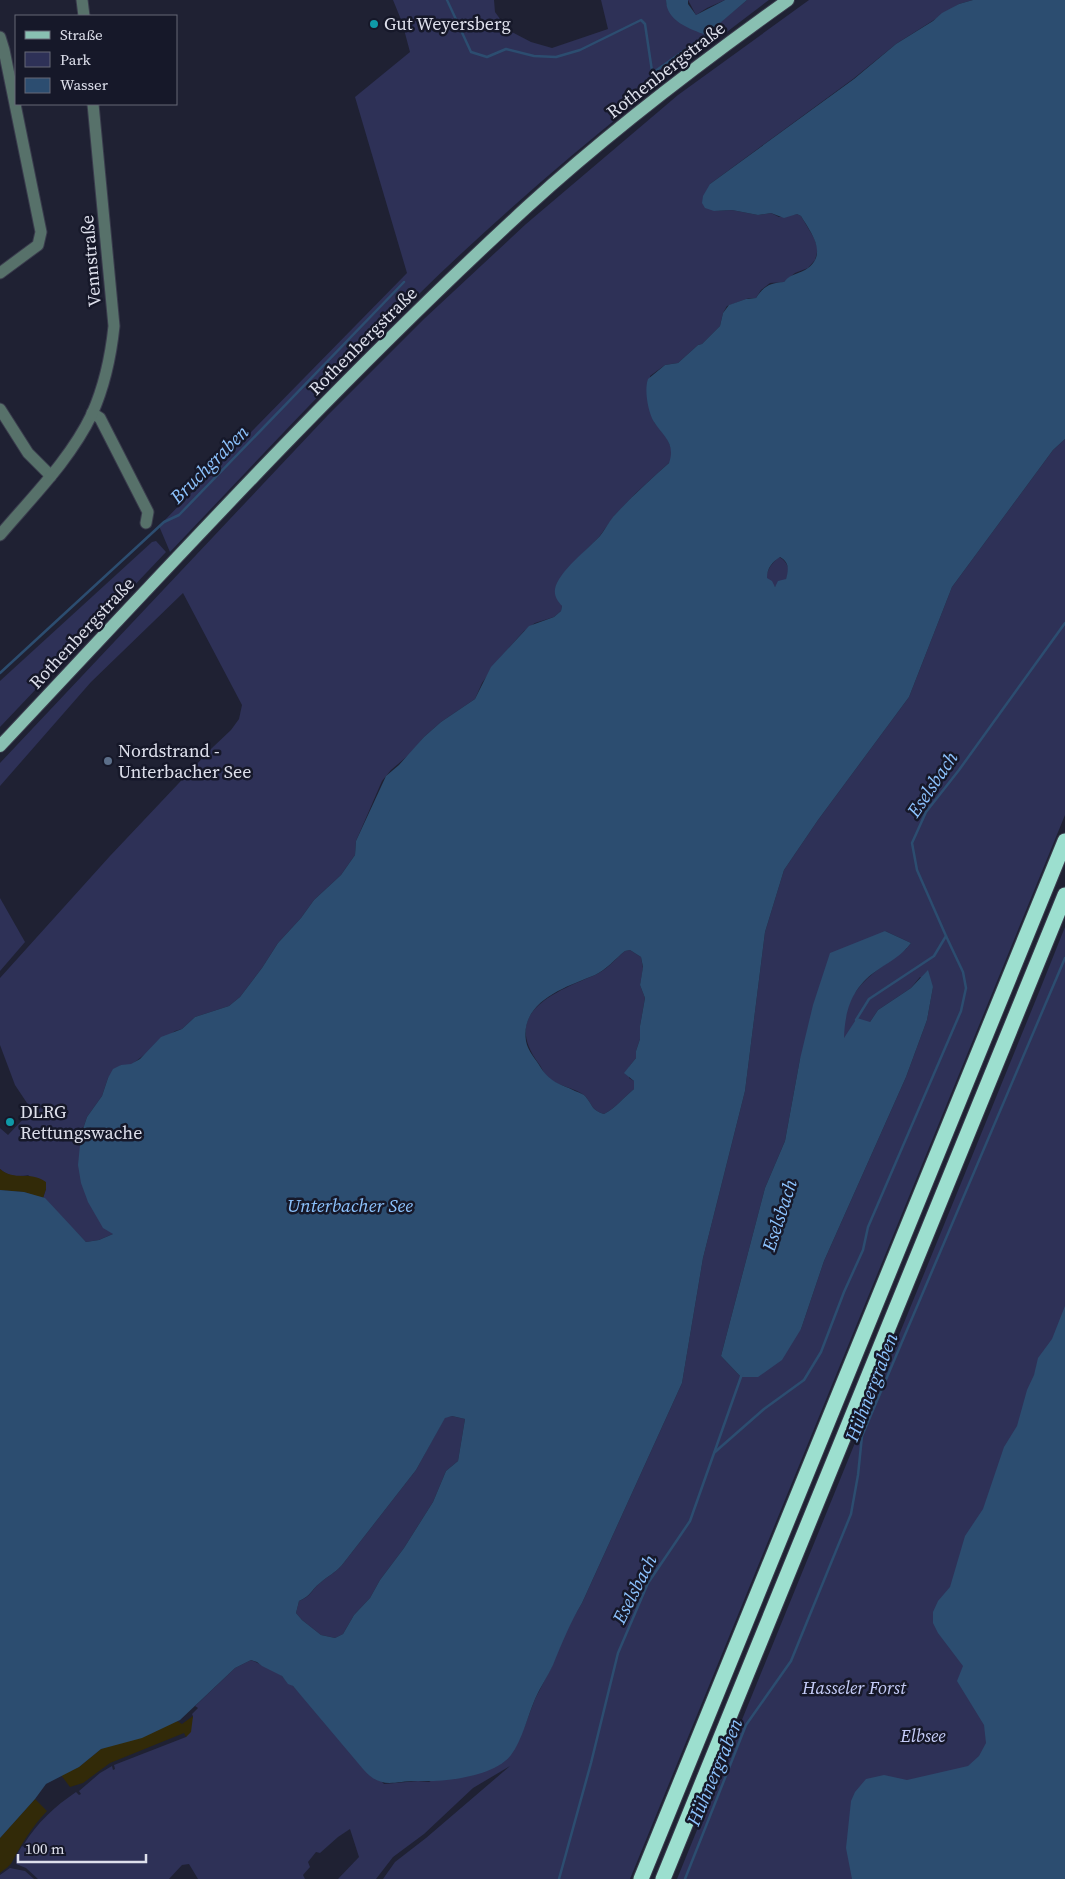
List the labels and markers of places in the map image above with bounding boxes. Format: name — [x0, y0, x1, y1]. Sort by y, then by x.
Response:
place label: Gut Weyersberg — [384, 11, 511, 36]
marker: Gut Weyersberg — [368, 18, 380, 30]
place label: Nordstrand - Unterbacher See — [118, 738, 251, 784]
marker: Nordstrand - Unterbacher See — [102, 755, 114, 767]
place label: DLRG Rettungswache — [20, 1099, 142, 1145]
marker: DLRG Rettungswache — [4, 1116, 16, 1128]

